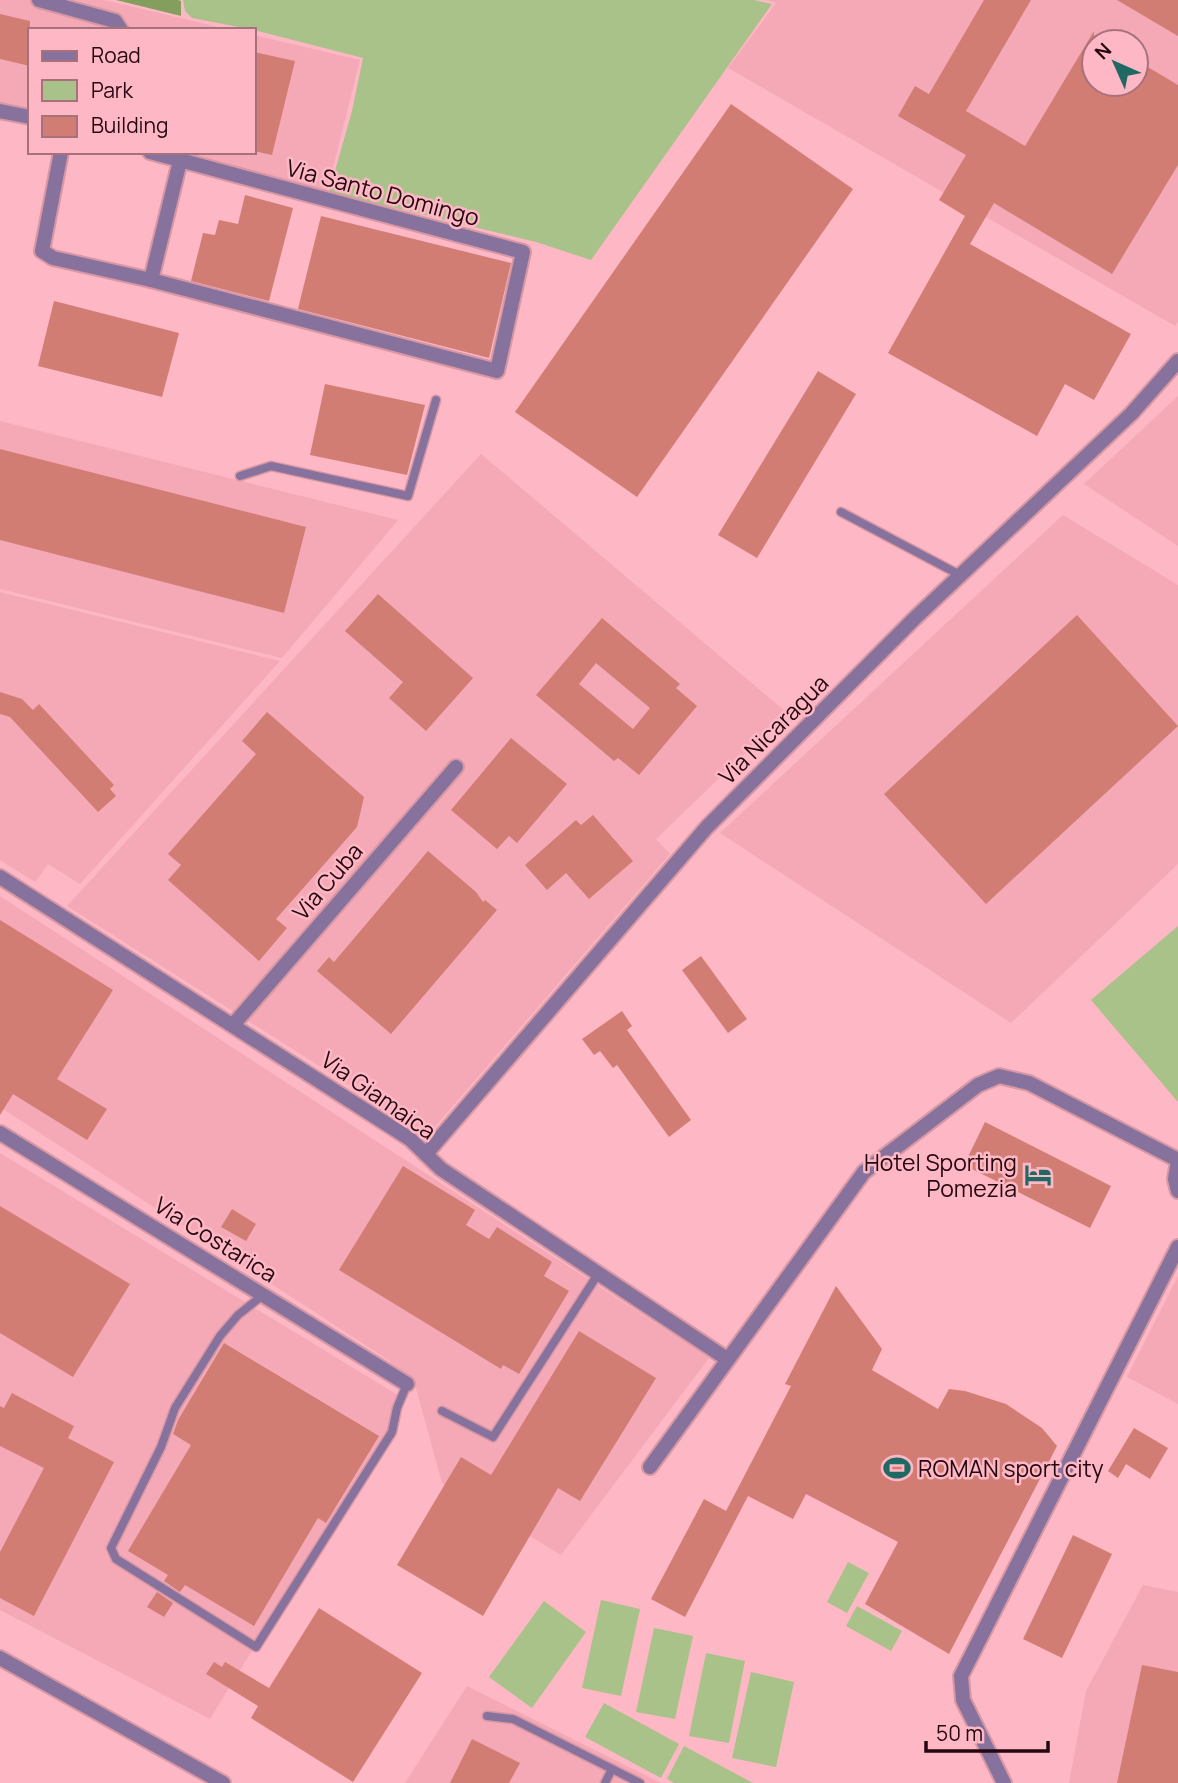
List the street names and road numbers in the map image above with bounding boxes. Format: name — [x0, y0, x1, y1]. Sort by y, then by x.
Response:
street label: Via Santo Domingo — [283, 151, 483, 233]
street label: Via Nicaragua — [711, 667, 835, 791]
street label: Via Cuba — [285, 836, 369, 926]
street label: Via Giamaica — [315, 1044, 443, 1146]
street label: Via Costarica — [148, 1189, 284, 1289]

